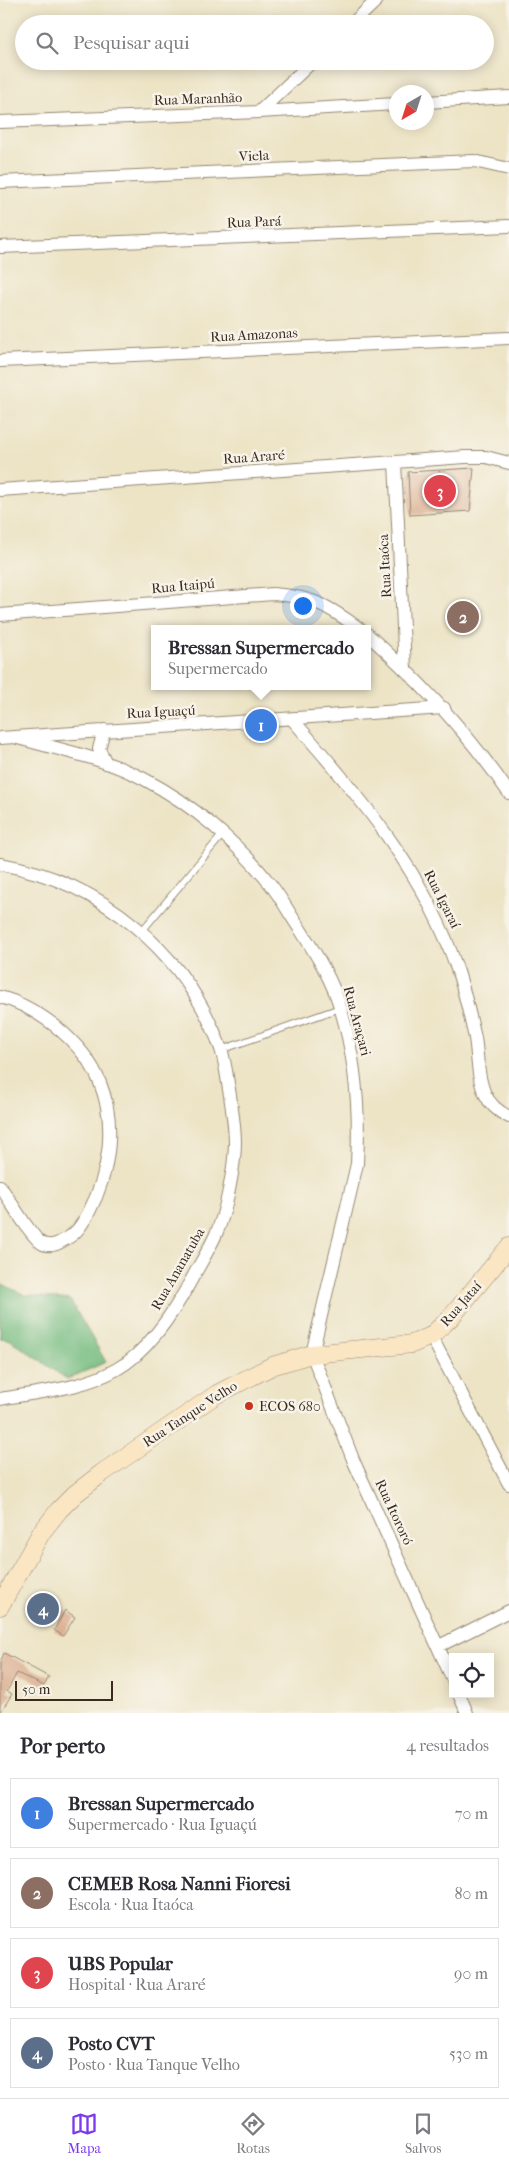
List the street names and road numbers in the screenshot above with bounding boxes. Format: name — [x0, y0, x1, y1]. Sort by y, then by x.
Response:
street label: Rua Maranhão — [153, 89, 243, 109]
street label: Viela — [237, 147, 270, 165]
street label: Rua Pará — [226, 213, 282, 231]
street label: Rua Amazonas — [210, 324, 298, 346]
street label: Rua Araré — [223, 446, 285, 468]
street label: Rua Itaóca — [375, 533, 395, 598]
street label: Rua Itaipú — [151, 575, 216, 597]
street label: Rua Iguaçú — [126, 702, 196, 722]
street label: Rua Igaraí — [420, 867, 464, 932]
street label: Rua Araçari — [340, 984, 374, 1058]
street label: Rua Ananatuba — [148, 1224, 209, 1313]
street label: Rua Jataí — [437, 1277, 486, 1330]
street label: Rua Tanque Velho — [140, 1377, 240, 1451]
street label: Rua Itororó — [371, 1476, 417, 1548]

